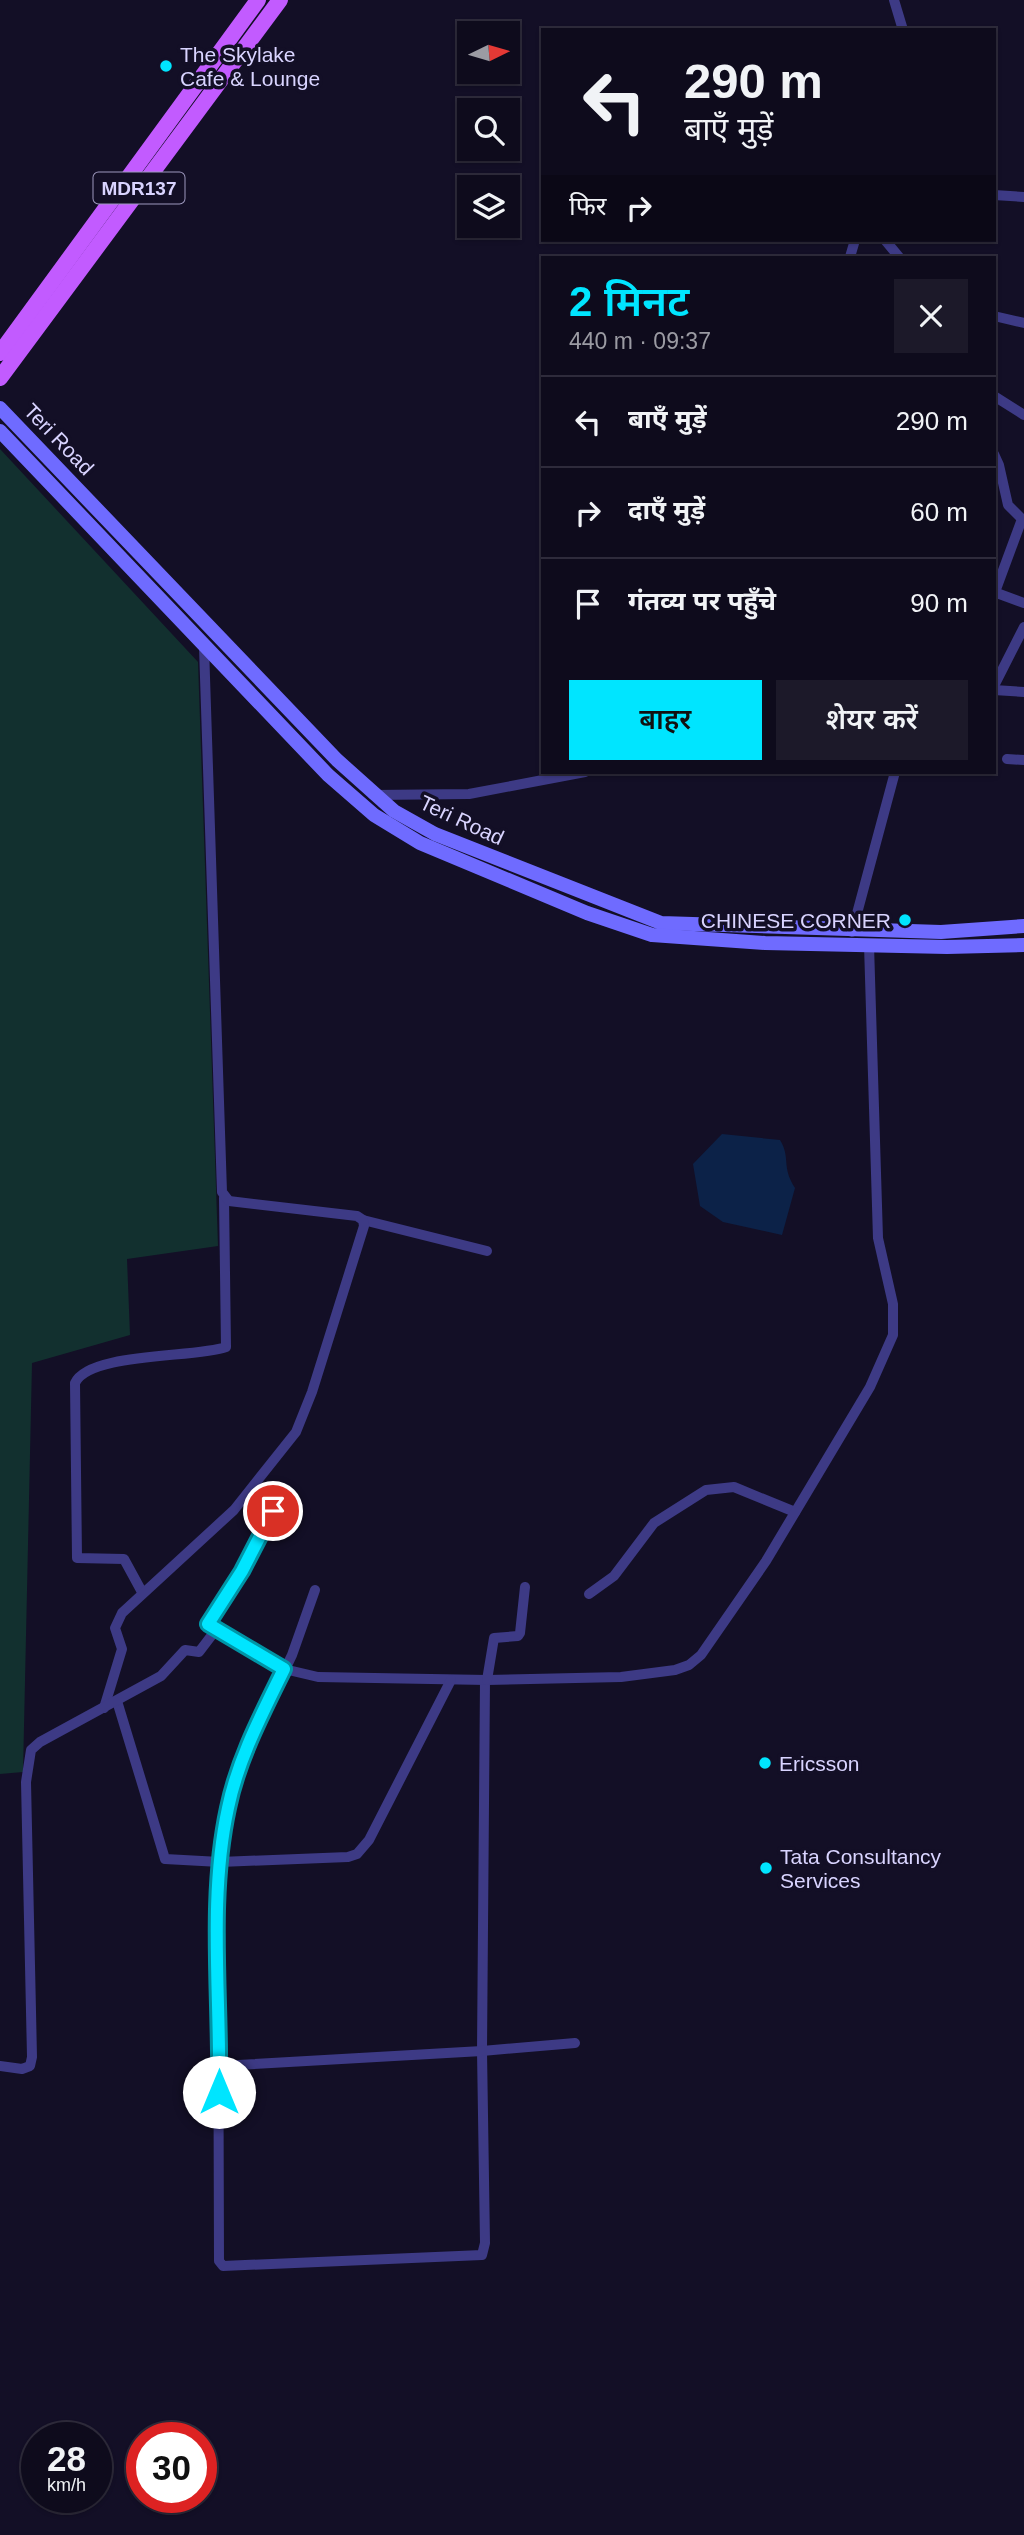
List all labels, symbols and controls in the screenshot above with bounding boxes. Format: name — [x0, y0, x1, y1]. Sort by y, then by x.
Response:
north arrow — [457, 21, 520, 84]
map controls — [457, 21, 520, 238]
place label: The Skylake Cafe & Lounge — [180, 43, 320, 90]
text: 290 m — [684, 54, 823, 108]
icon: left — [569, 56, 660, 147]
marker: The Skylake Cafe & Lounge — [158, 58, 174, 74]
button: search — [457, 98, 520, 161]
text: बाएँ मुड़ें — [684, 111, 773, 147]
road number: MDR137 — [94, 172, 184, 204]
button: layers — [457, 175, 520, 238]
icon: right — [620, 189, 658, 227]
text: फिर — [569, 191, 606, 221]
text: 2 मिनट — [569, 278, 689, 325]
button: close — [894, 279, 968, 353]
text: 440 m · 09:37 — [569, 328, 711, 354]
street label: Teri Road — [20, 399, 98, 479]
icon: left — [569, 403, 607, 441]
text: बाएँ मुड़ें — [628, 404, 707, 434]
text: 290 m — [896, 406, 968, 436]
icon: right — [569, 494, 607, 532]
text: दाएँ मुड़ें — [628, 495, 705, 525]
text: 60 m — [910, 497, 968, 527]
icon: arrive — [569, 585, 607, 623]
text: गंतव्य पर पहुँचे — [628, 586, 776, 616]
text: 90 m — [910, 588, 968, 618]
button: बाहर — [569, 680, 762, 760]
button: शेयर करें — [776, 680, 968, 760]
street label: Teri Road — [416, 791, 508, 849]
place label: CHINESE CORNER — [701, 909, 891, 932]
marker: CHINESE CORNER — [897, 912, 913, 928]
pin — [243, 1481, 303, 1541]
icon: arrive — [254, 1492, 292, 1530]
place label: Ericsson — [779, 1752, 860, 1775]
marker: Ericsson — [757, 1755, 773, 1771]
place label: Tata Consultancy Services — [780, 1845, 942, 1892]
marker: Tata Consultancy Services — [758, 1860, 774, 1876]
position arrow — [182, 2055, 256, 2129]
speed limit sign: 30 — [126, 2422, 217, 2513]
text: 28 — [47, 2439, 86, 2478]
text: km/h — [47, 2475, 86, 2495]

